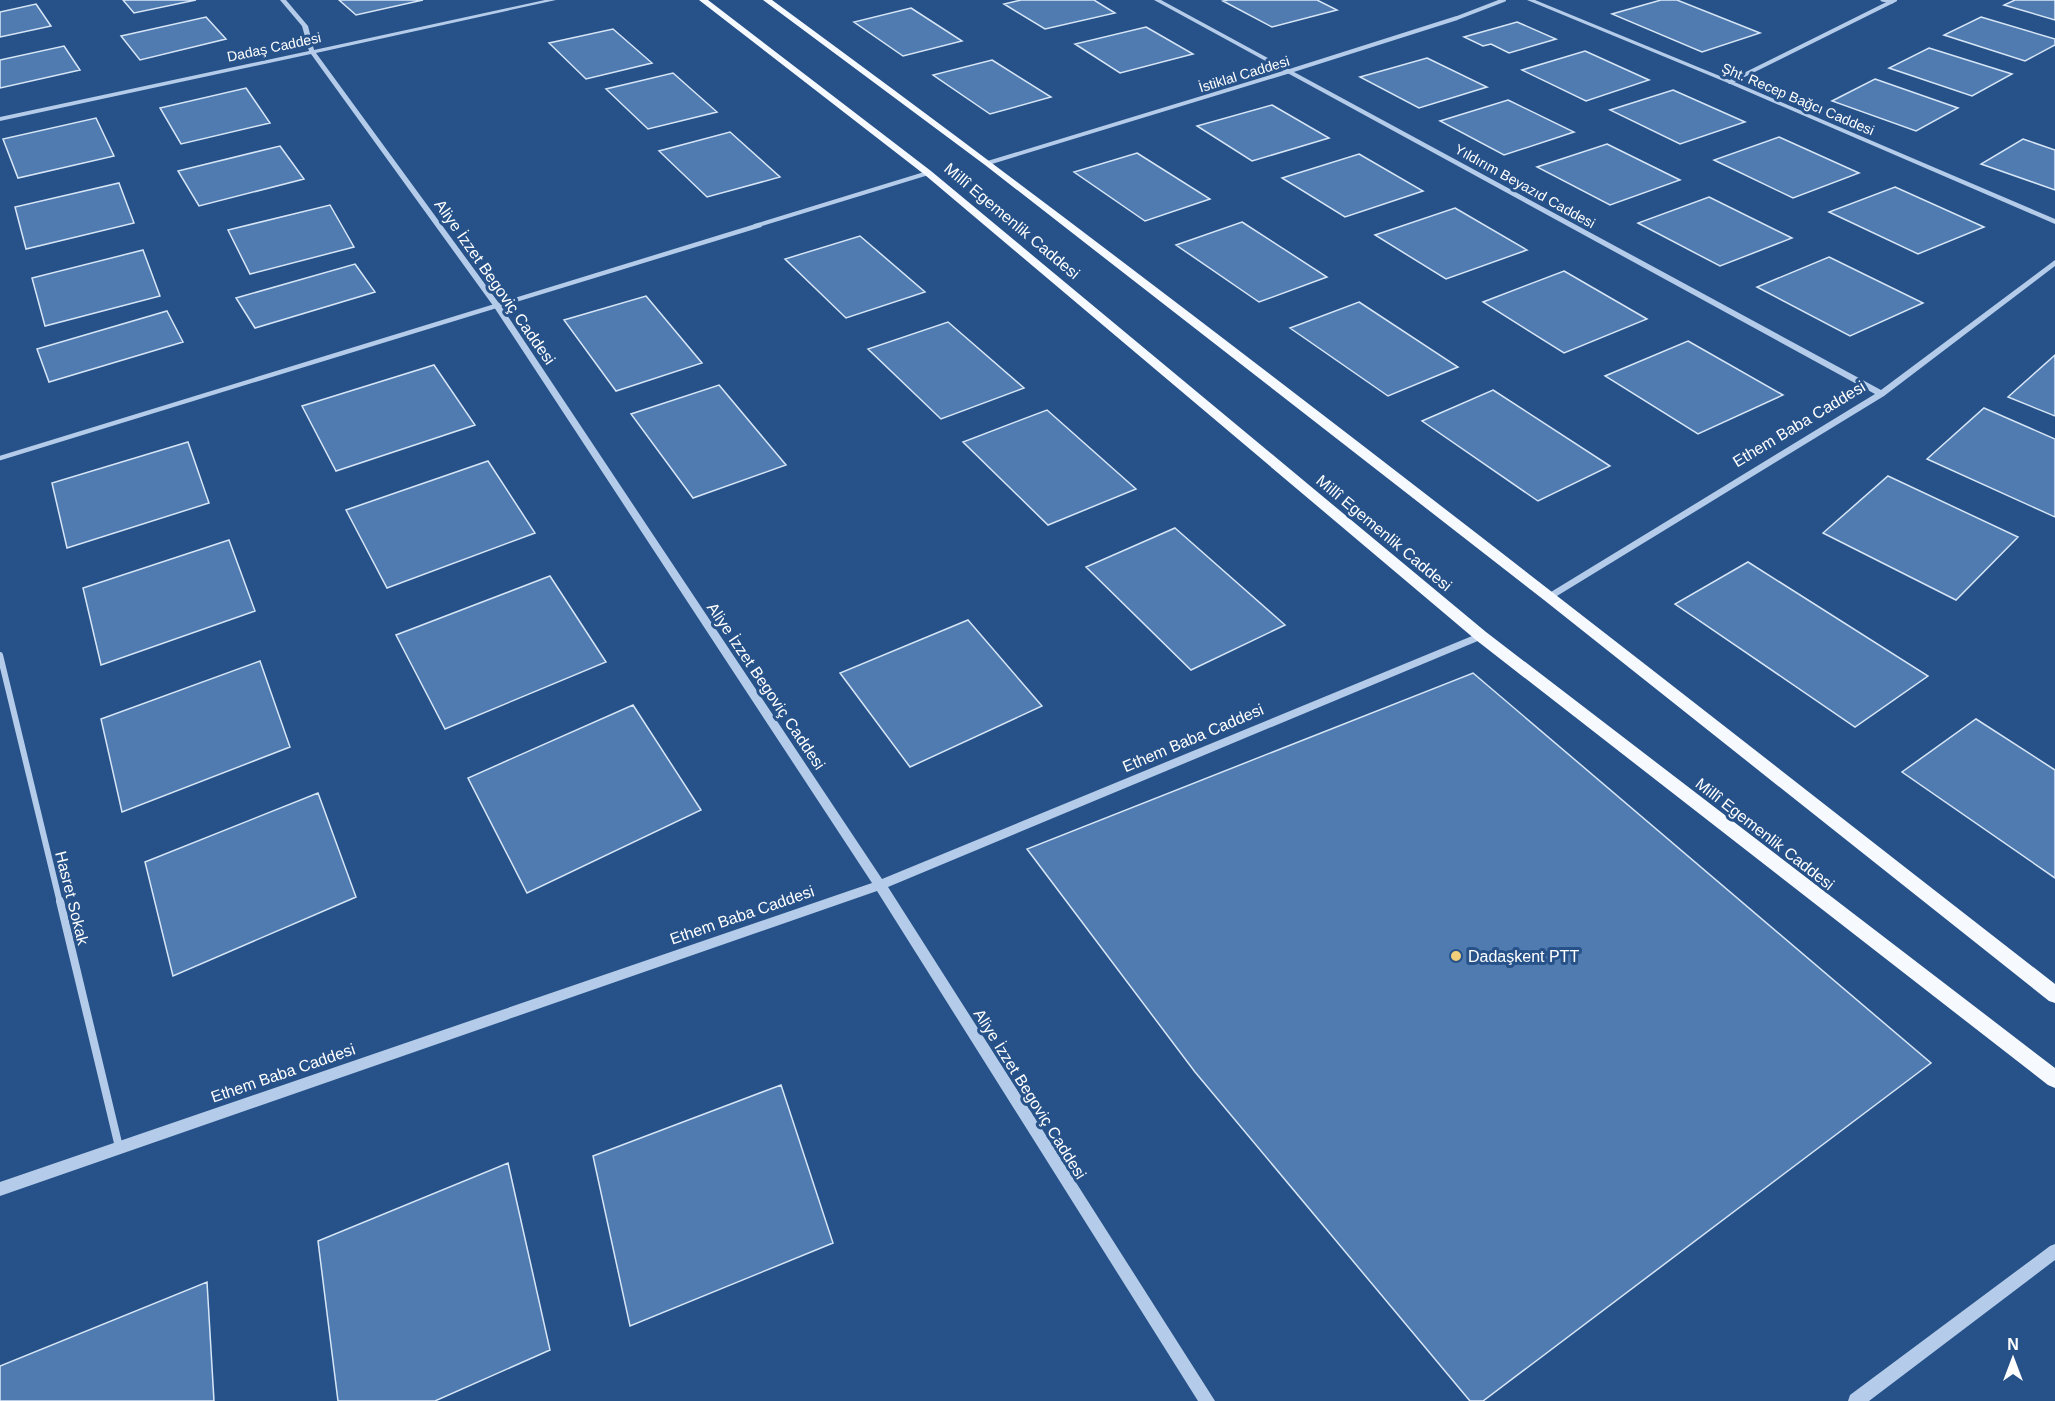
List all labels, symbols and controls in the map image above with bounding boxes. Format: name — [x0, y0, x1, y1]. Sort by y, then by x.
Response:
street label: Dadaş Caddesi — [226, 29, 322, 65]
street label: İstiklal Caddesi — [1196, 52, 1291, 95]
street label: Şht. Recep Bağcı Caddesi — [1719, 60, 1877, 138]
street label: Yıldırım Beyazıd Caddesi — [1452, 141, 1598, 231]
street label: Millî Egemenlik Caddesi — [941, 160, 1083, 282]
street label: Aliye İzzet Begoviç Caddesi — [431, 196, 559, 368]
street label: Ethem Baba Caddesi — [1730, 378, 1868, 470]
street label: Millî Egemenlik Caddesi — [1313, 472, 1455, 594]
street label: Aliye İzzet Begoviç Caddesi — [704, 599, 829, 773]
street label: Ethem Baba Caddesi — [1120, 701, 1266, 775]
street label: Millî Egemenlik Caddesi — [1692, 775, 1838, 893]
street label: Hasret Sokak — [52, 849, 92, 948]
street label: Ethem Baba Caddesi — [668, 882, 816, 948]
place label: Dadaşkent PTT — [1468, 948, 1579, 965]
marker: Dadaşkent PTT — [1449, 949, 1463, 963]
street label: Aliye İzzet Begoviç Caddesi — [970, 1005, 1090, 1182]
street label: Ethem Baba Caddesi — [209, 1040, 357, 1106]
north arrow — [1983, 1329, 2043, 1389]
text: N — [2007, 1336, 2019, 1353]

